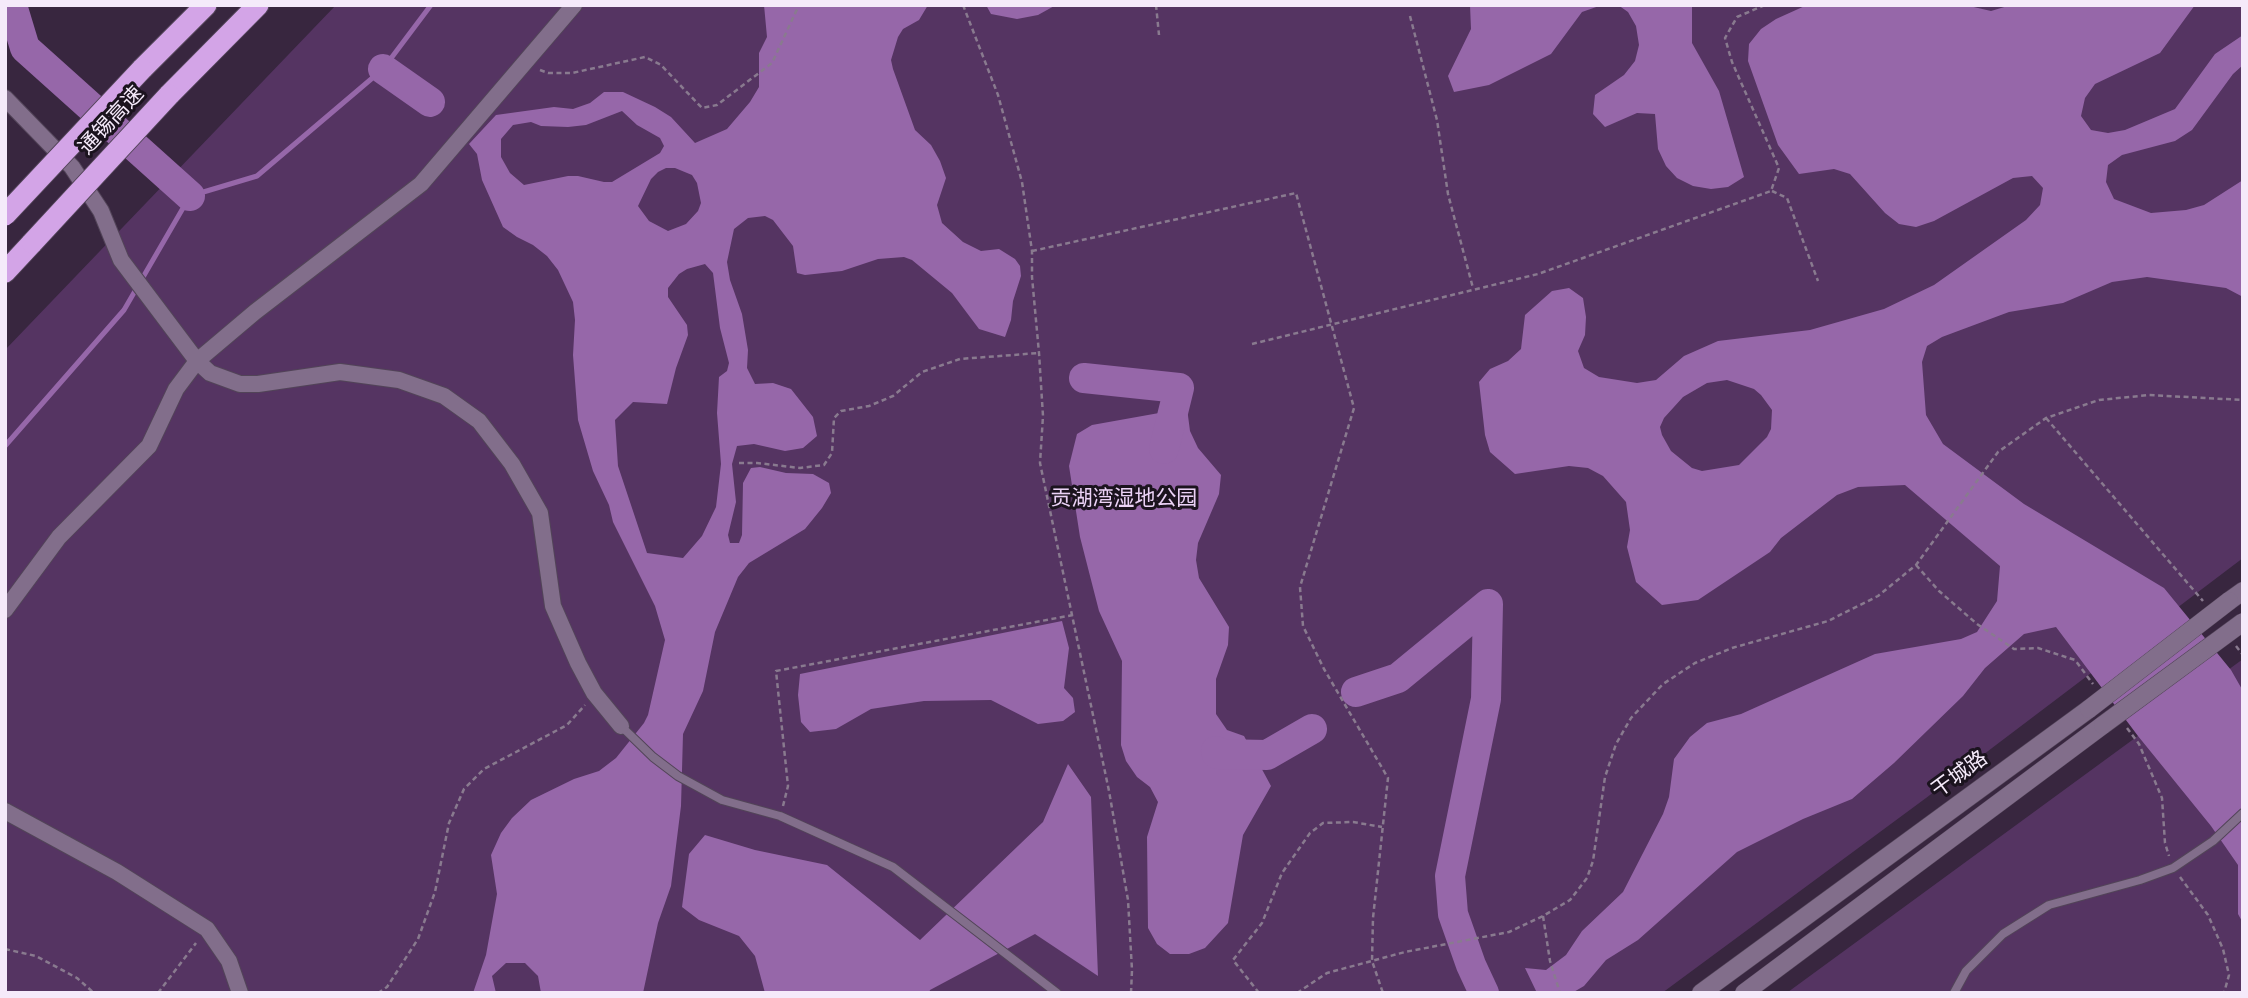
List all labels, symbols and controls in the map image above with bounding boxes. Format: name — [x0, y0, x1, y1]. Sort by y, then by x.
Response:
street label: 通锡高速 — [74, 82, 150, 160]
park label: 贡湖湾湿地公园 — [1051, 486, 1197, 512]
street label: 干城路 — [1927, 746, 1993, 804]

